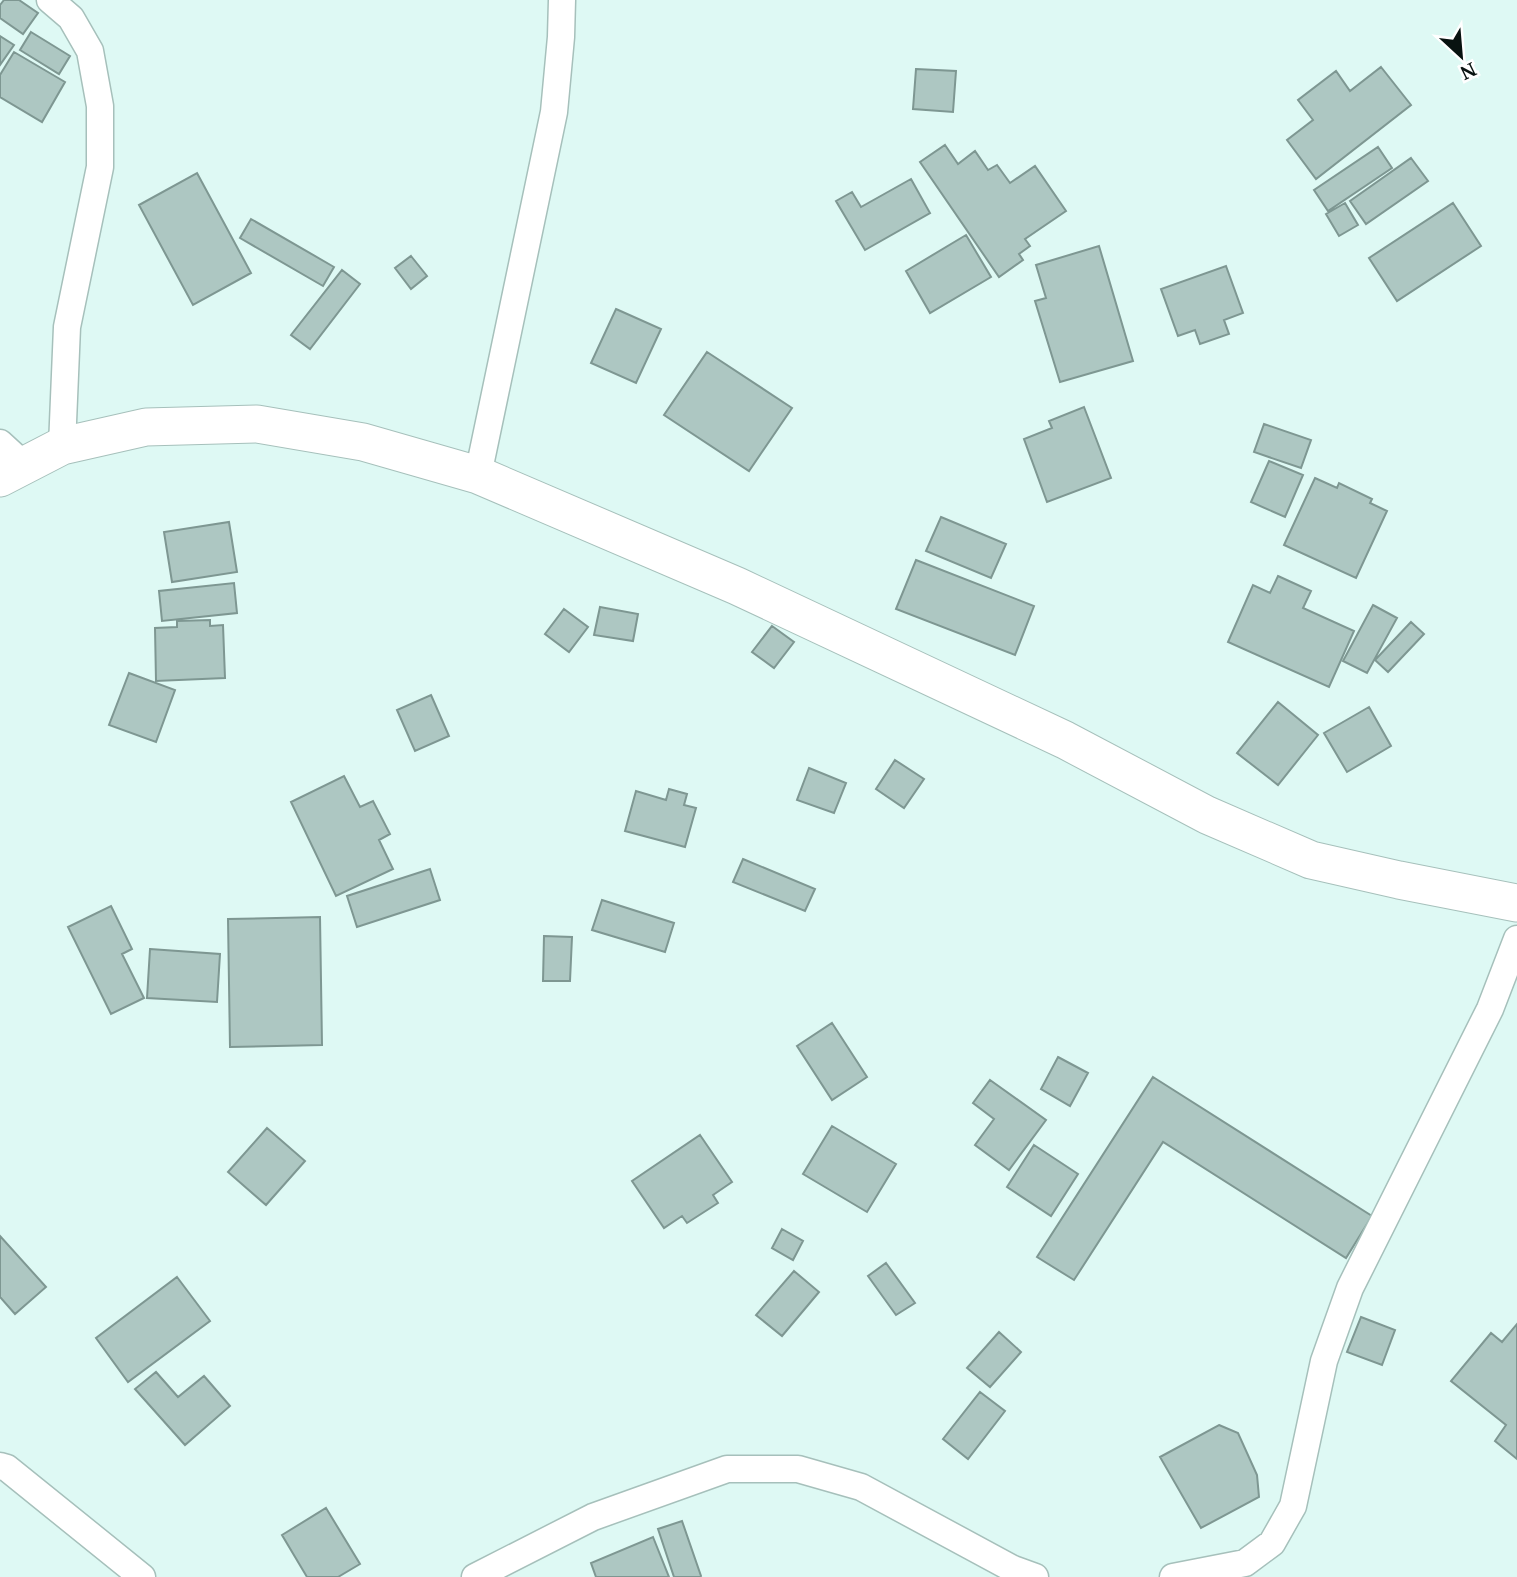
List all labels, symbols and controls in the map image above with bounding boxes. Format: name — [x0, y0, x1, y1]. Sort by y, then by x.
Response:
north arrow — [1426, 21, 1496, 91]
text: N — [1456, 56, 1481, 86]

